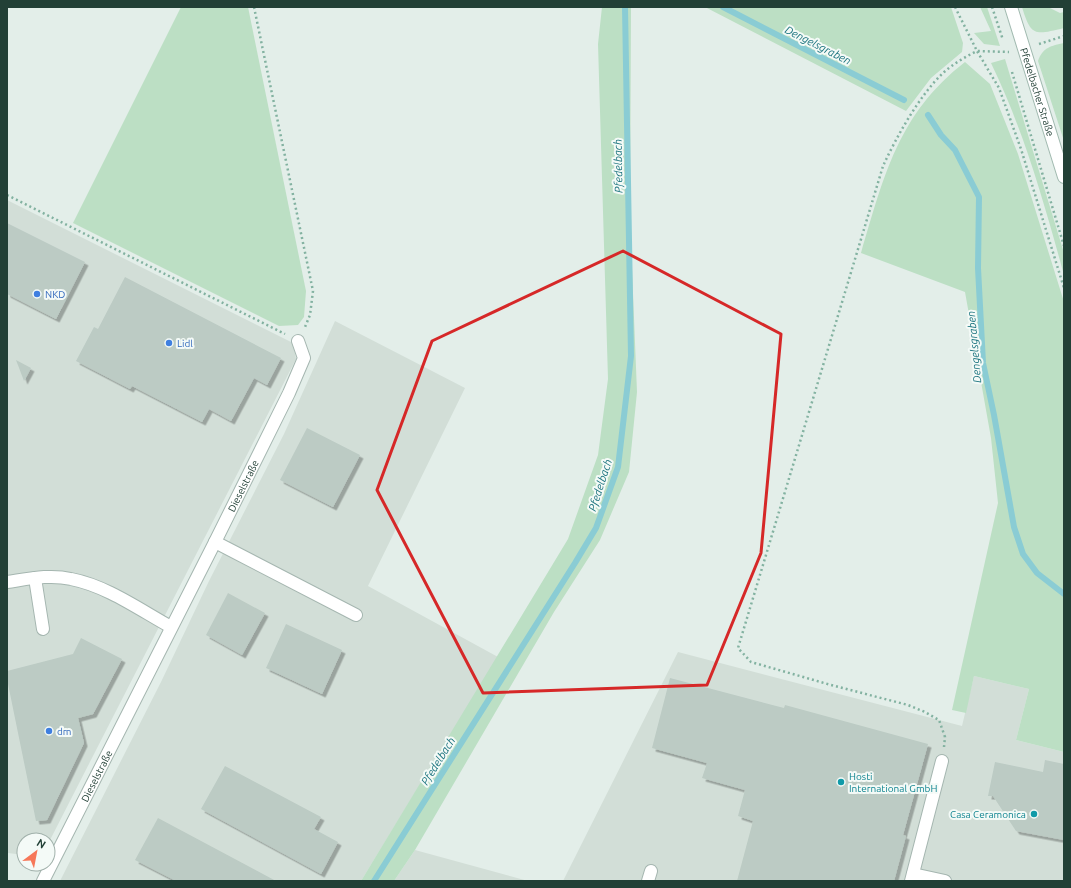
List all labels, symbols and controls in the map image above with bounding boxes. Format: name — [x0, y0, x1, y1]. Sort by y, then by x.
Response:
water label: Dengelsgraben — [783, 23, 853, 67]
street label: Pfedelbacher Straße — [1019, 46, 1056, 138]
water label: Pfedelbach — [612, 139, 624, 193]
marker: NKD — [32, 289, 42, 299]
place label: NKD — [45, 289, 65, 300]
water label: Dengelsgraben — [965, 310, 983, 384]
marker: Lidl — [164, 338, 174, 348]
place label: Lidl — [177, 338, 193, 349]
water label: Pfedelbach — [586, 457, 614, 513]
street label: Dieselstraße — [226, 458, 260, 513]
marker: dm — [44, 726, 54, 736]
place label: dm — [57, 726, 71, 737]
water label: Pfedelbach — [419, 735, 457, 787]
street label: Dieselstraße — [79, 748, 114, 803]
place label: Hosti International GmbH — [849, 771, 937, 794]
marker: Hosti International GmbH — [836, 777, 846, 787]
place label: Casa Ceramonica — [950, 809, 1026, 820]
marker: Casa Ceramonica — [1029, 809, 1039, 819]
north arrow — [16, 832, 56, 872]
text: N — [35, 836, 48, 851]

